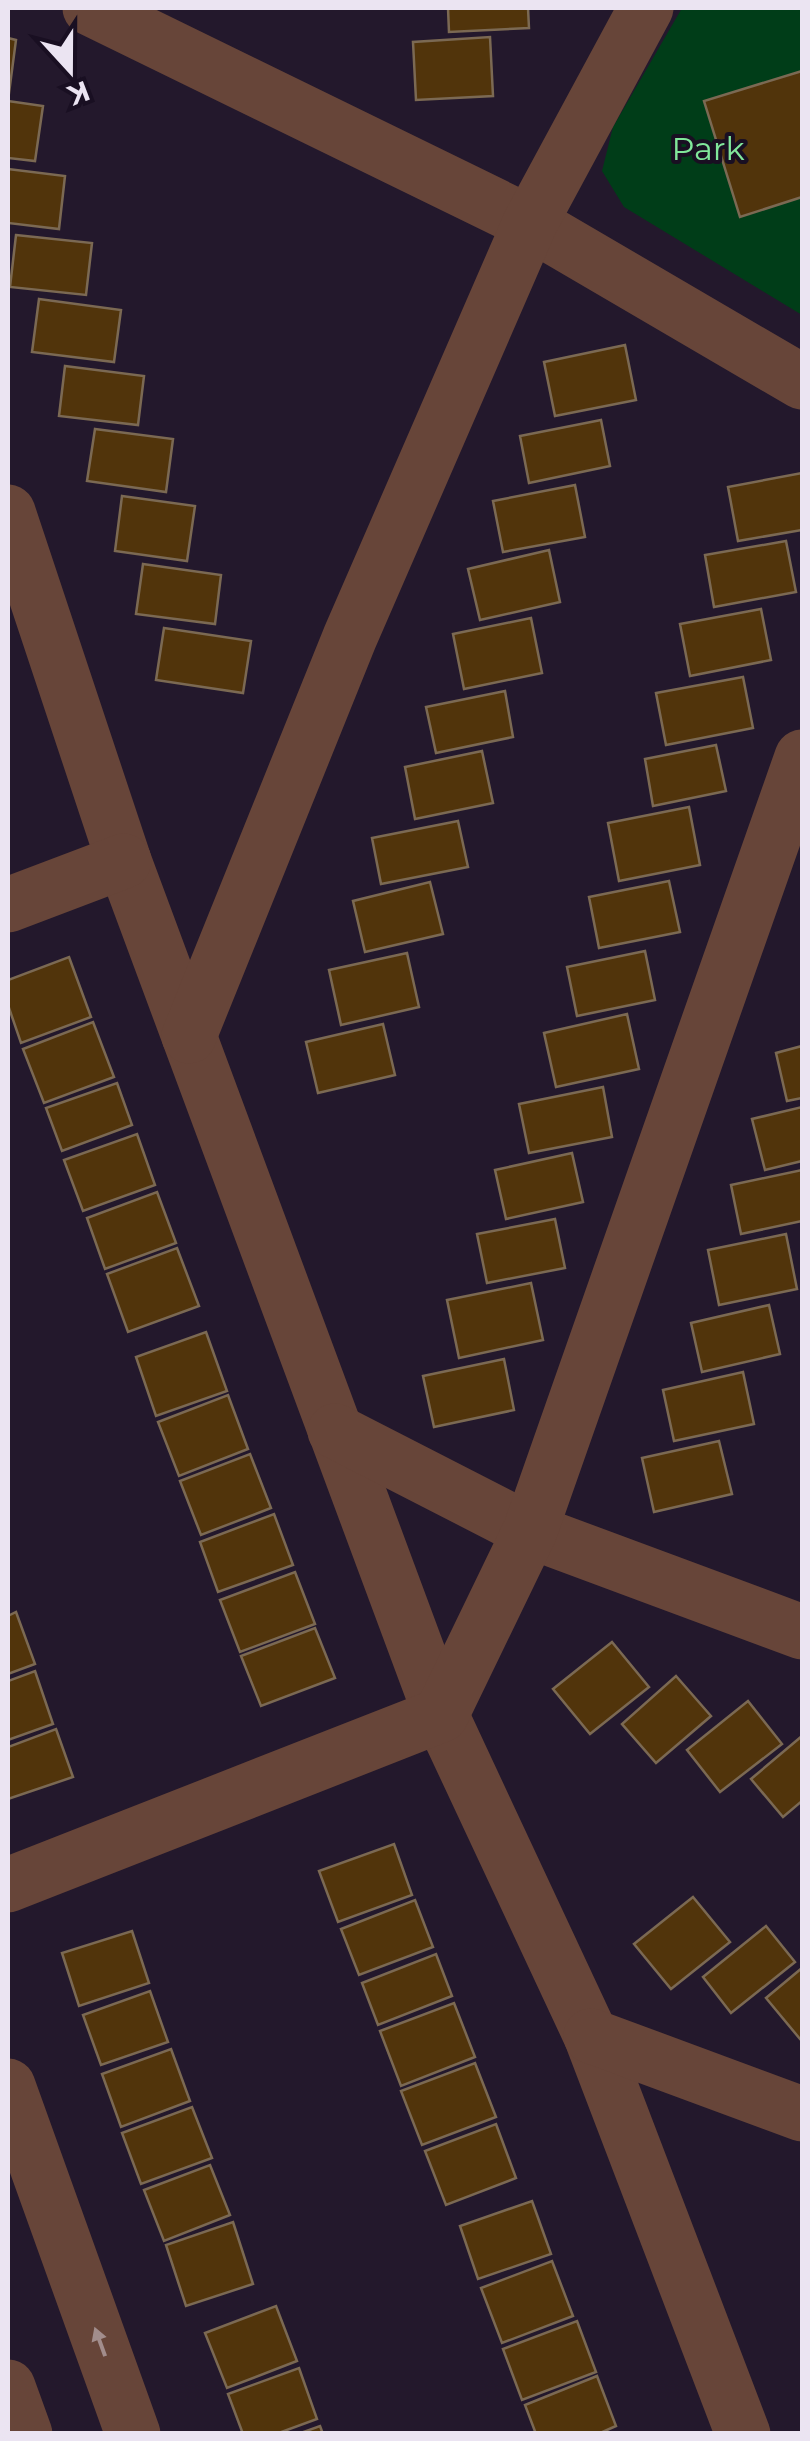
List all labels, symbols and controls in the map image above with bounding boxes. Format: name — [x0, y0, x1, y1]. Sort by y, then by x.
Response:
north arrow — [20, 20, 120, 120]
text: K — [62, 74, 95, 113]
park label: Park — [671, 129, 745, 168]
one-way arrow — [92, 2326, 107, 2356]

